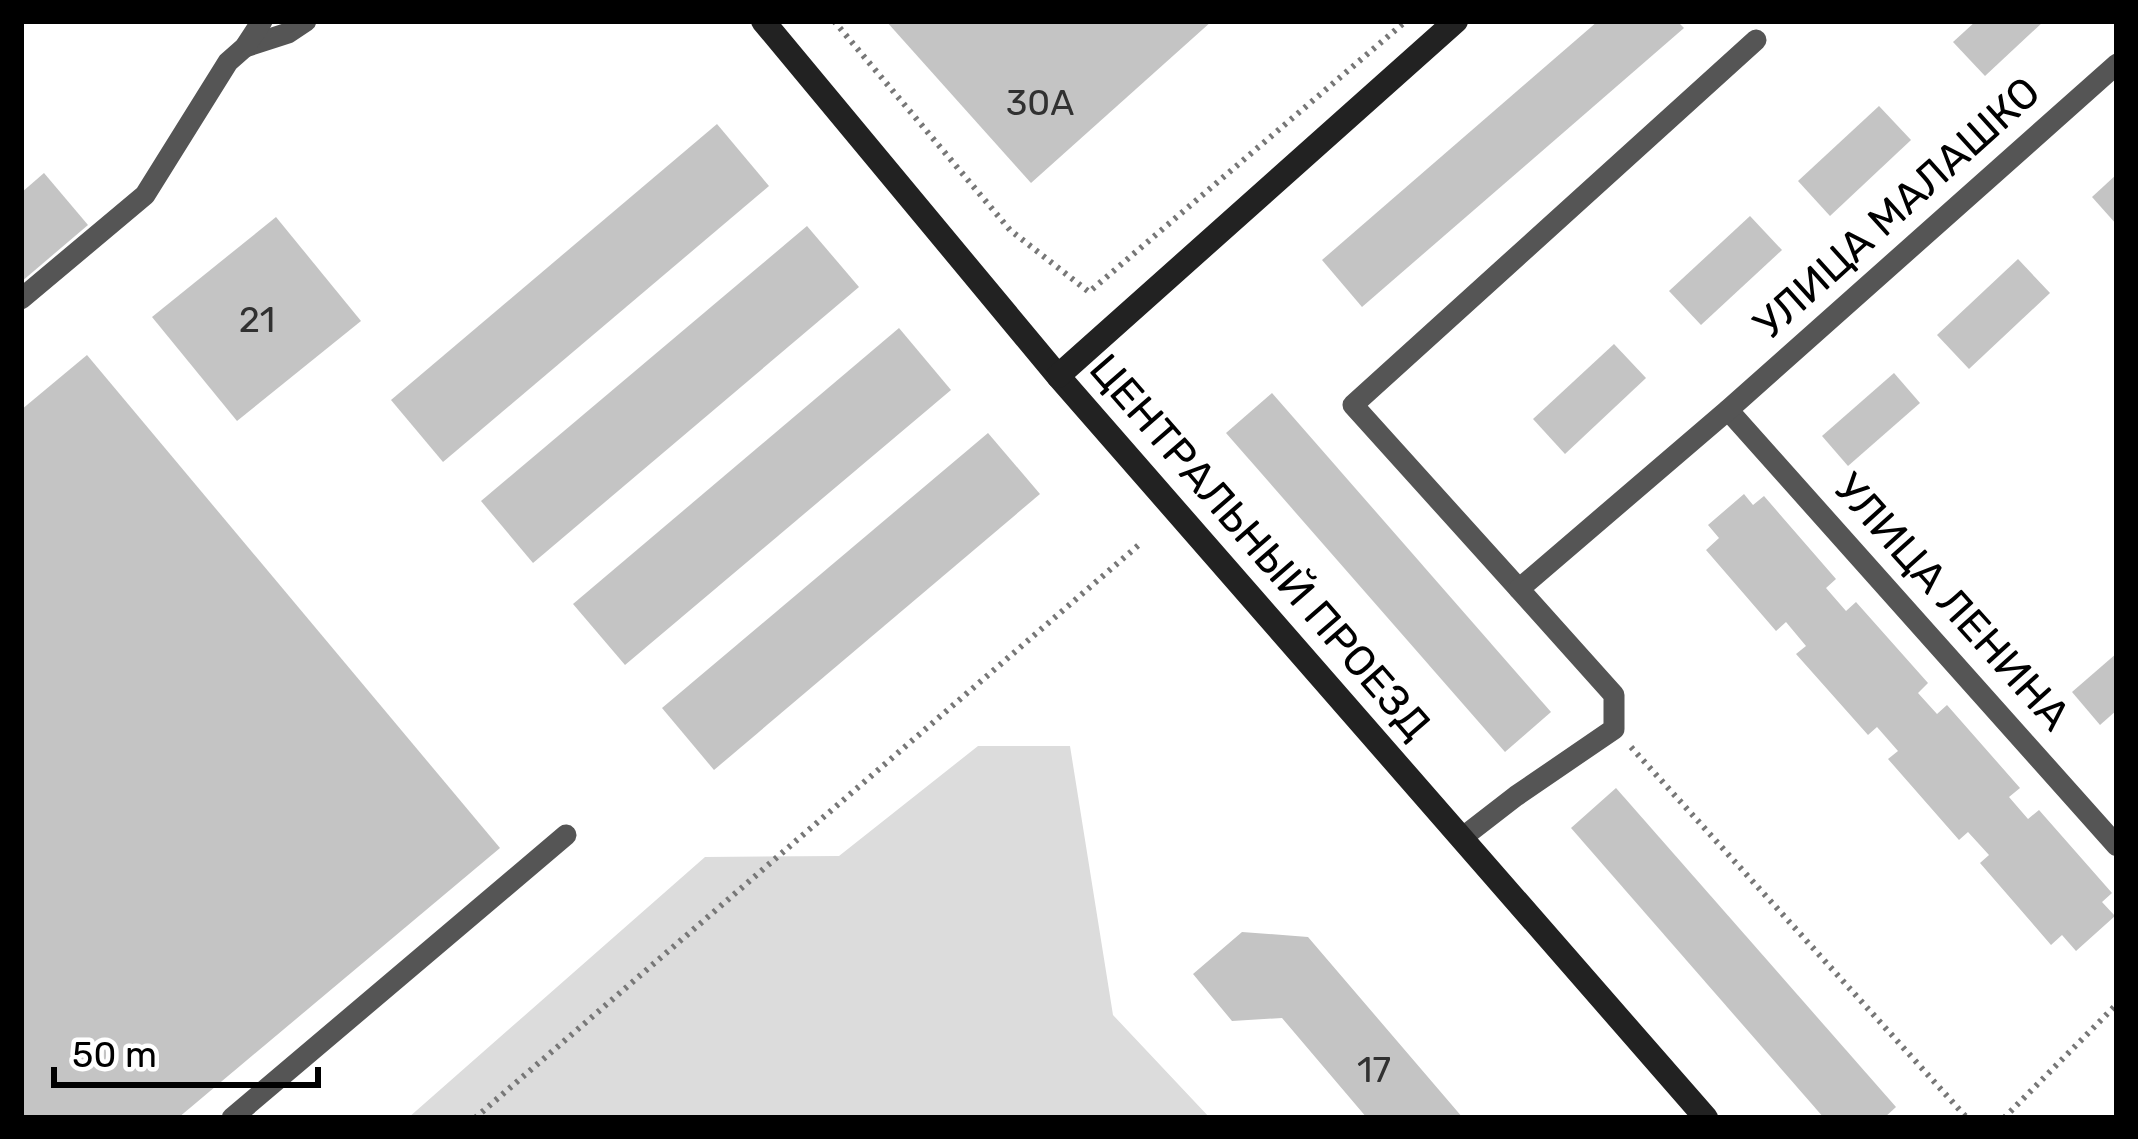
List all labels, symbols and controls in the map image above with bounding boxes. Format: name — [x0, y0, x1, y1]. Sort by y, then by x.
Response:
street label: УЛИЦА МАЛАШКО — [1744, 67, 2050, 349]
house number: 30А — [1006, 81, 1074, 124]
house number: 21 — [239, 298, 275, 341]
street label: ЦЕНТРАЛЬНЫЙ ПРОЕЗД — [1079, 344, 1441, 750]
street label: УЛИЦА ЛЕНИНА — [1824, 463, 2080, 741]
scale bar — [54, 1013, 318, 1087]
text: 50 m — [72, 1033, 157, 1076]
house number: 17 — [1357, 1048, 1391, 1091]

